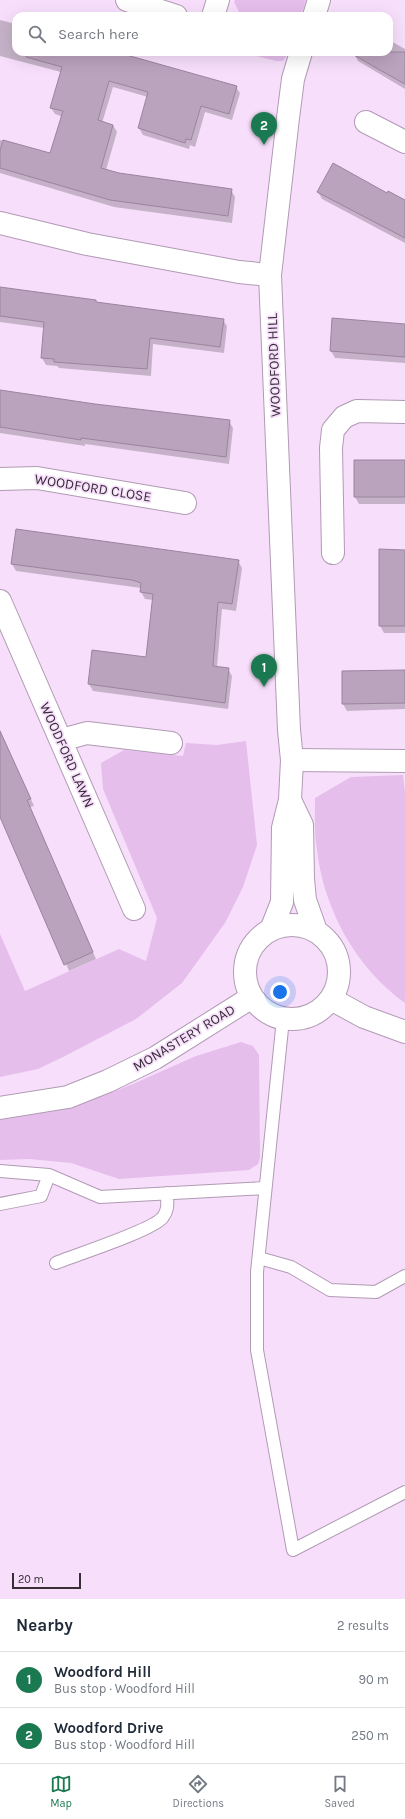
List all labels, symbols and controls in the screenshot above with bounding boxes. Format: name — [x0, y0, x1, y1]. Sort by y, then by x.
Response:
search box — [12, 12, 393, 56]
icon: search — [26, 23, 48, 45]
text: Search here — [58, 25, 139, 43]
pin: 2 — [251, 112, 277, 145]
street label: WOODFORD HILL — [264, 312, 284, 417]
street label: WOODFORD CLOSE — [33, 470, 153, 506]
pin: 1 — [251, 654, 277, 687]
street label: WOODFORD LAWN — [36, 700, 98, 810]
your location — [270, 982, 290, 1002]
street label: MONASTERY ROAD — [130, 1001, 238, 1075]
scale bar — [12, 1571, 81, 1590]
text: 20 m — [18, 1573, 44, 1586]
text: Nearby — [16, 1615, 73, 1635]
text: 2 results — [337, 1618, 389, 1633]
text: Woodford Hill — [54, 1663, 151, 1681]
text: 1 — [27, 1672, 31, 1687]
text: 90 m — [358, 1672, 389, 1687]
text: Bus stop · Woodford Hill — [54, 1681, 195, 1696]
text: Woodford Drive — [54, 1719, 164, 1737]
text: 2 — [25, 1728, 33, 1743]
text: 250 m — [351, 1728, 389, 1743]
text: Bus stop · Woodford Hill — [54, 1737, 195, 1752]
tab: Map — [50, 1773, 72, 1810]
tab: Directions — [172, 1773, 224, 1810]
tab: Saved — [324, 1773, 355, 1810]

